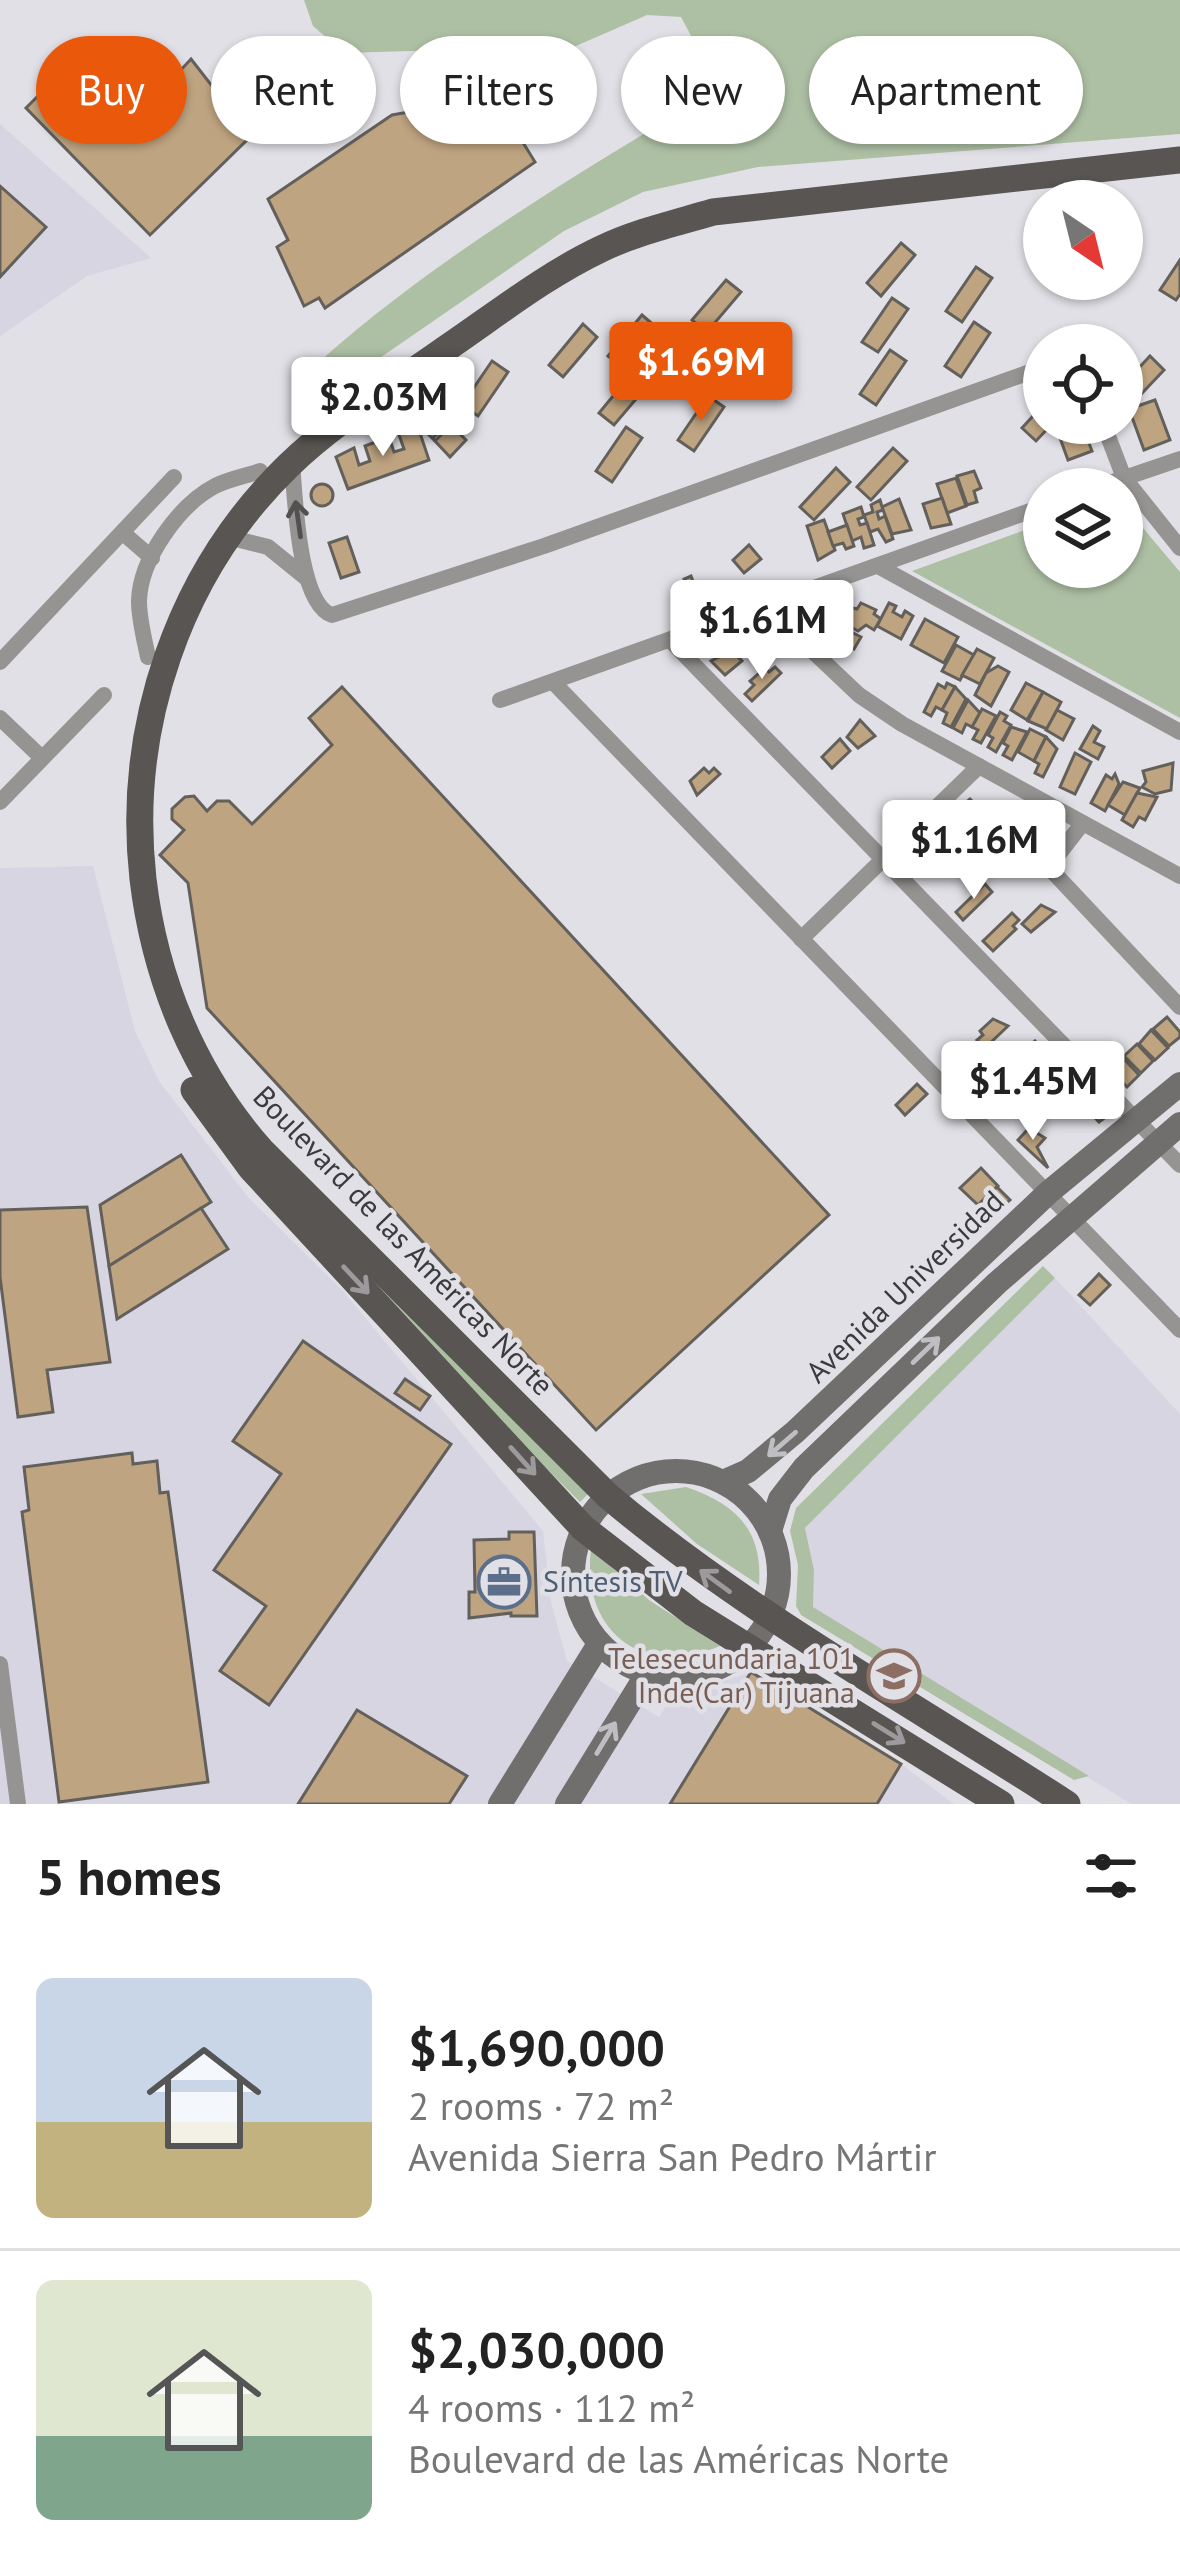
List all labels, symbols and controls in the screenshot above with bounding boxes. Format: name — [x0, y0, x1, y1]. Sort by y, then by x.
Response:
chip: Buy — [36, 36, 187, 144]
chip: Rent — [211, 36, 376, 144]
chip: Filters — [400, 36, 597, 144]
chip: New — [621, 36, 785, 144]
chip: Apartment — [809, 36, 1083, 144]
north arrow — [1023, 180, 1143, 300]
map controls — [1023, 180, 1143, 588]
pin: $1.69M — [603, 322, 799, 424]
button: locate — [1023, 324, 1143, 444]
text: $1.69M — [636, 335, 766, 386]
pin: $2.03M — [285, 357, 481, 459]
text: $2.03M — [318, 370, 448, 421]
button: layers — [1023, 468, 1143, 588]
one-way arrow — [287, 500, 309, 539]
pin: $1.61M — [664, 580, 860, 682]
text: $1.61M — [697, 593, 827, 644]
pin: $1.16M — [876, 800, 1072, 902]
text: $1.16M — [909, 813, 1039, 864]
pin: $1.45M — [935, 1041, 1131, 1143]
text: $1.45M — [968, 1054, 1098, 1105]
street label: Boulevard de las Américas Norte — [245, 1077, 563, 1403]
street label: Avenida Universidad — [797, 1181, 1011, 1391]
one-way arrow — [341, 1265, 369, 1295]
one-way arrow — [911, 1337, 941, 1365]
one-way arrow — [767, 1430, 798, 1457]
one-way arrow — [509, 1446, 536, 1476]
office icon: Síntesis TV — [476, 1554, 532, 1610]
place label: Síntesis TV — [543, 1561, 683, 1600]
one-way arrow — [699, 1569, 732, 1595]
place label: Telesecundaria 101 Inde(Car) Tijuana — [608, 1638, 855, 1711]
school or university icon: Telesecundaria 101 Inde(Car) Tijuana — [866, 1648, 922, 1704]
one-way arrow — [595, 1721, 619, 1756]
one-way arrow — [872, 1721, 906, 1745]
text: 5 homes — [36, 1843, 222, 1909]
icon: filters — [1078, 1843, 1144, 1909]
text: $1,690,000 — [408, 2014, 665, 2080]
icon: home — [132, 2026, 276, 2170]
text: 2 rooms · 72 m² — [408, 2080, 674, 2131]
text: Avenida Sierra San Pedro Mártir — [408, 2131, 937, 2182]
text: $2,030,000 — [408, 2316, 665, 2382]
icon: home — [132, 2328, 276, 2472]
text: 4 rooms · 112 m² — [408, 2382, 695, 2433]
text: Boulevard de las Américas Norte — [408, 2433, 949, 2484]

